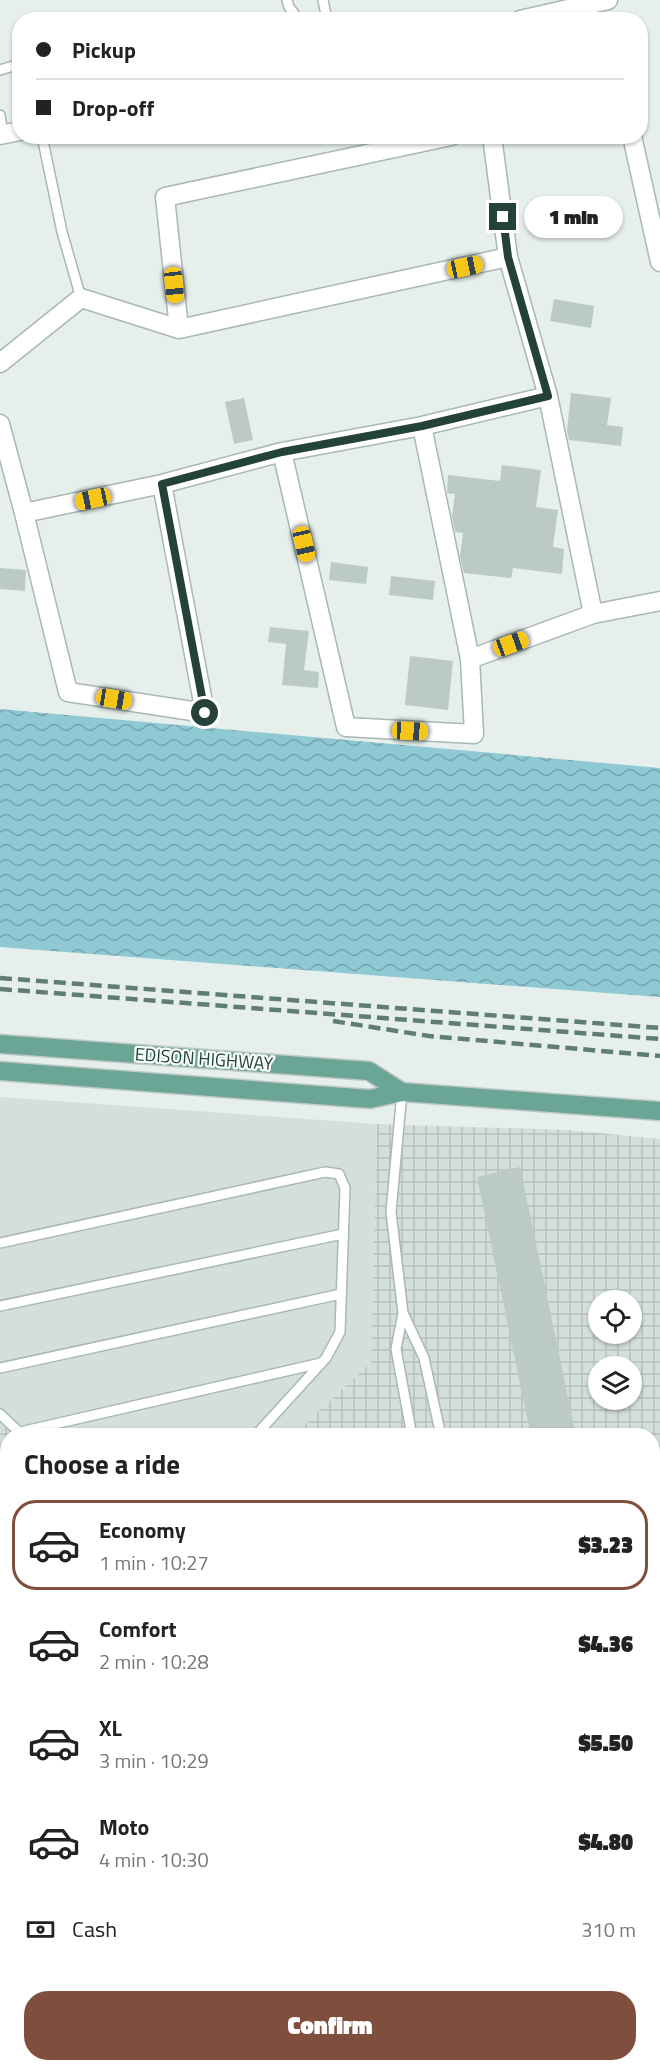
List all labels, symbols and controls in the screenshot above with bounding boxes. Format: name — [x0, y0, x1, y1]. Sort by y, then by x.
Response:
text: Pickup — [72, 33, 136, 67]
text: Drop-off — [72, 91, 154, 125]
callout: 1 min — [524, 196, 623, 238]
text: 1 min — [549, 201, 598, 232]
route end — [489, 203, 516, 230]
car — [446, 254, 484, 280]
car — [163, 266, 185, 304]
car — [74, 486, 112, 512]
car — [291, 524, 317, 564]
car — [491, 629, 531, 659]
car — [95, 687, 133, 711]
route start — [191, 699, 218, 726]
car — [392, 721, 428, 741]
street label: EDISON HIGHWAY — [134, 1040, 274, 1077]
map controls — [588, 1290, 642, 1410]
button: locate — [588, 1290, 642, 1344]
button: layers — [588, 1356, 642, 1410]
text: Choose a ride — [24, 1443, 180, 1484]
text: Economy — [99, 1513, 186, 1547]
icon: car — [27, 1518, 81, 1572]
text: $3.23 — [578, 1528, 633, 1562]
text: 1 min · 10:27 — [99, 1547, 209, 1578]
text: Comfort — [99, 1612, 177, 1646]
icon: car — [27, 1617, 81, 1671]
text: $4.36 — [578, 1627, 633, 1661]
text: 2 min · 10:28 — [99, 1646, 209, 1677]
text: XL — [99, 1711, 122, 1745]
icon: car — [27, 1716, 81, 1770]
text: $5.50 — [578, 1726, 633, 1760]
text: 3 min · 10:29 — [99, 1745, 209, 1776]
text: Moto — [99, 1810, 149, 1844]
icon: car — [27, 1815, 81, 1869]
text: $4.80 — [578, 1825, 633, 1859]
text: 4 min · 10:30 — [99, 1844, 209, 1875]
text: Cash — [72, 1912, 117, 1946]
icon: cash — [24, 1913, 57, 1946]
text: 310 m — [581, 1914, 636, 1945]
button: Confirm — [24, 1991, 636, 2060]

